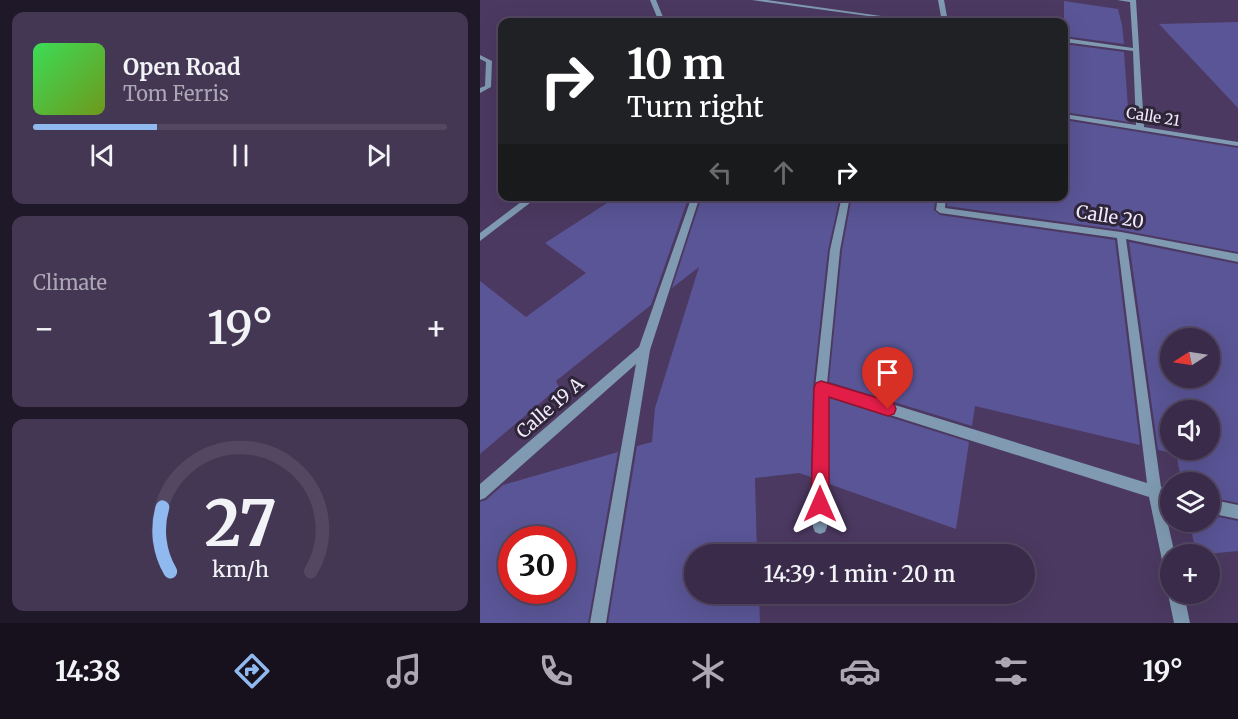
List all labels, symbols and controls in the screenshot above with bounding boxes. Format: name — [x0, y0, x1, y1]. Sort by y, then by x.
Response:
text: 10 m — [627, 38, 725, 90]
icon: right — [528, 42, 606, 120]
text: Open Road — [123, 53, 241, 81]
text: Tom Ferris — [123, 81, 229, 106]
text: Turn right — [627, 90, 764, 124]
street label: Calle 21 — [1125, 103, 1181, 130]
icon: previous — [86, 139, 119, 172]
icon: pause — [224, 139, 257, 172]
icon: next — [362, 139, 395, 172]
icon: left — [704, 156, 737, 189]
icon: ahead — [767, 156, 800, 189]
icon: right — [830, 156, 863, 189]
street label: Calle 20 — [1075, 200, 1146, 233]
text: Climate — [33, 270, 107, 295]
text: 19° — [207, 300, 273, 356]
text: − — [33, 308, 55, 349]
text: + — [425, 308, 447, 349]
north arrow — [1160, 328, 1220, 388]
map controls — [1160, 328, 1220, 604]
pin — [862, 347, 913, 409]
icon: arrive — [871, 356, 904, 389]
street label: Calle 19 A — [511, 372, 588, 443]
button: sound — [1160, 400, 1220, 460]
position arrow — [788, 472, 852, 536]
button: layers — [1160, 472, 1220, 532]
text: 27 — [204, 485, 276, 563]
speed limit sign: 30 — [498, 526, 576, 604]
button: + — [1160, 544, 1220, 604]
text: km/h — [212, 557, 268, 584]
text: 14:39 · 1 min · 20 m — [764, 560, 955, 588]
icon: directions — [231, 650, 273, 692]
icon: music — [383, 650, 425, 692]
icon: phone — [535, 650, 577, 692]
icon: climate — [687, 650, 729, 692]
icon: car — [839, 650, 881, 692]
icon: filters — [990, 650, 1032, 692]
text: 14:38 — [55, 654, 121, 688]
text: 19° — [1142, 654, 1183, 688]

